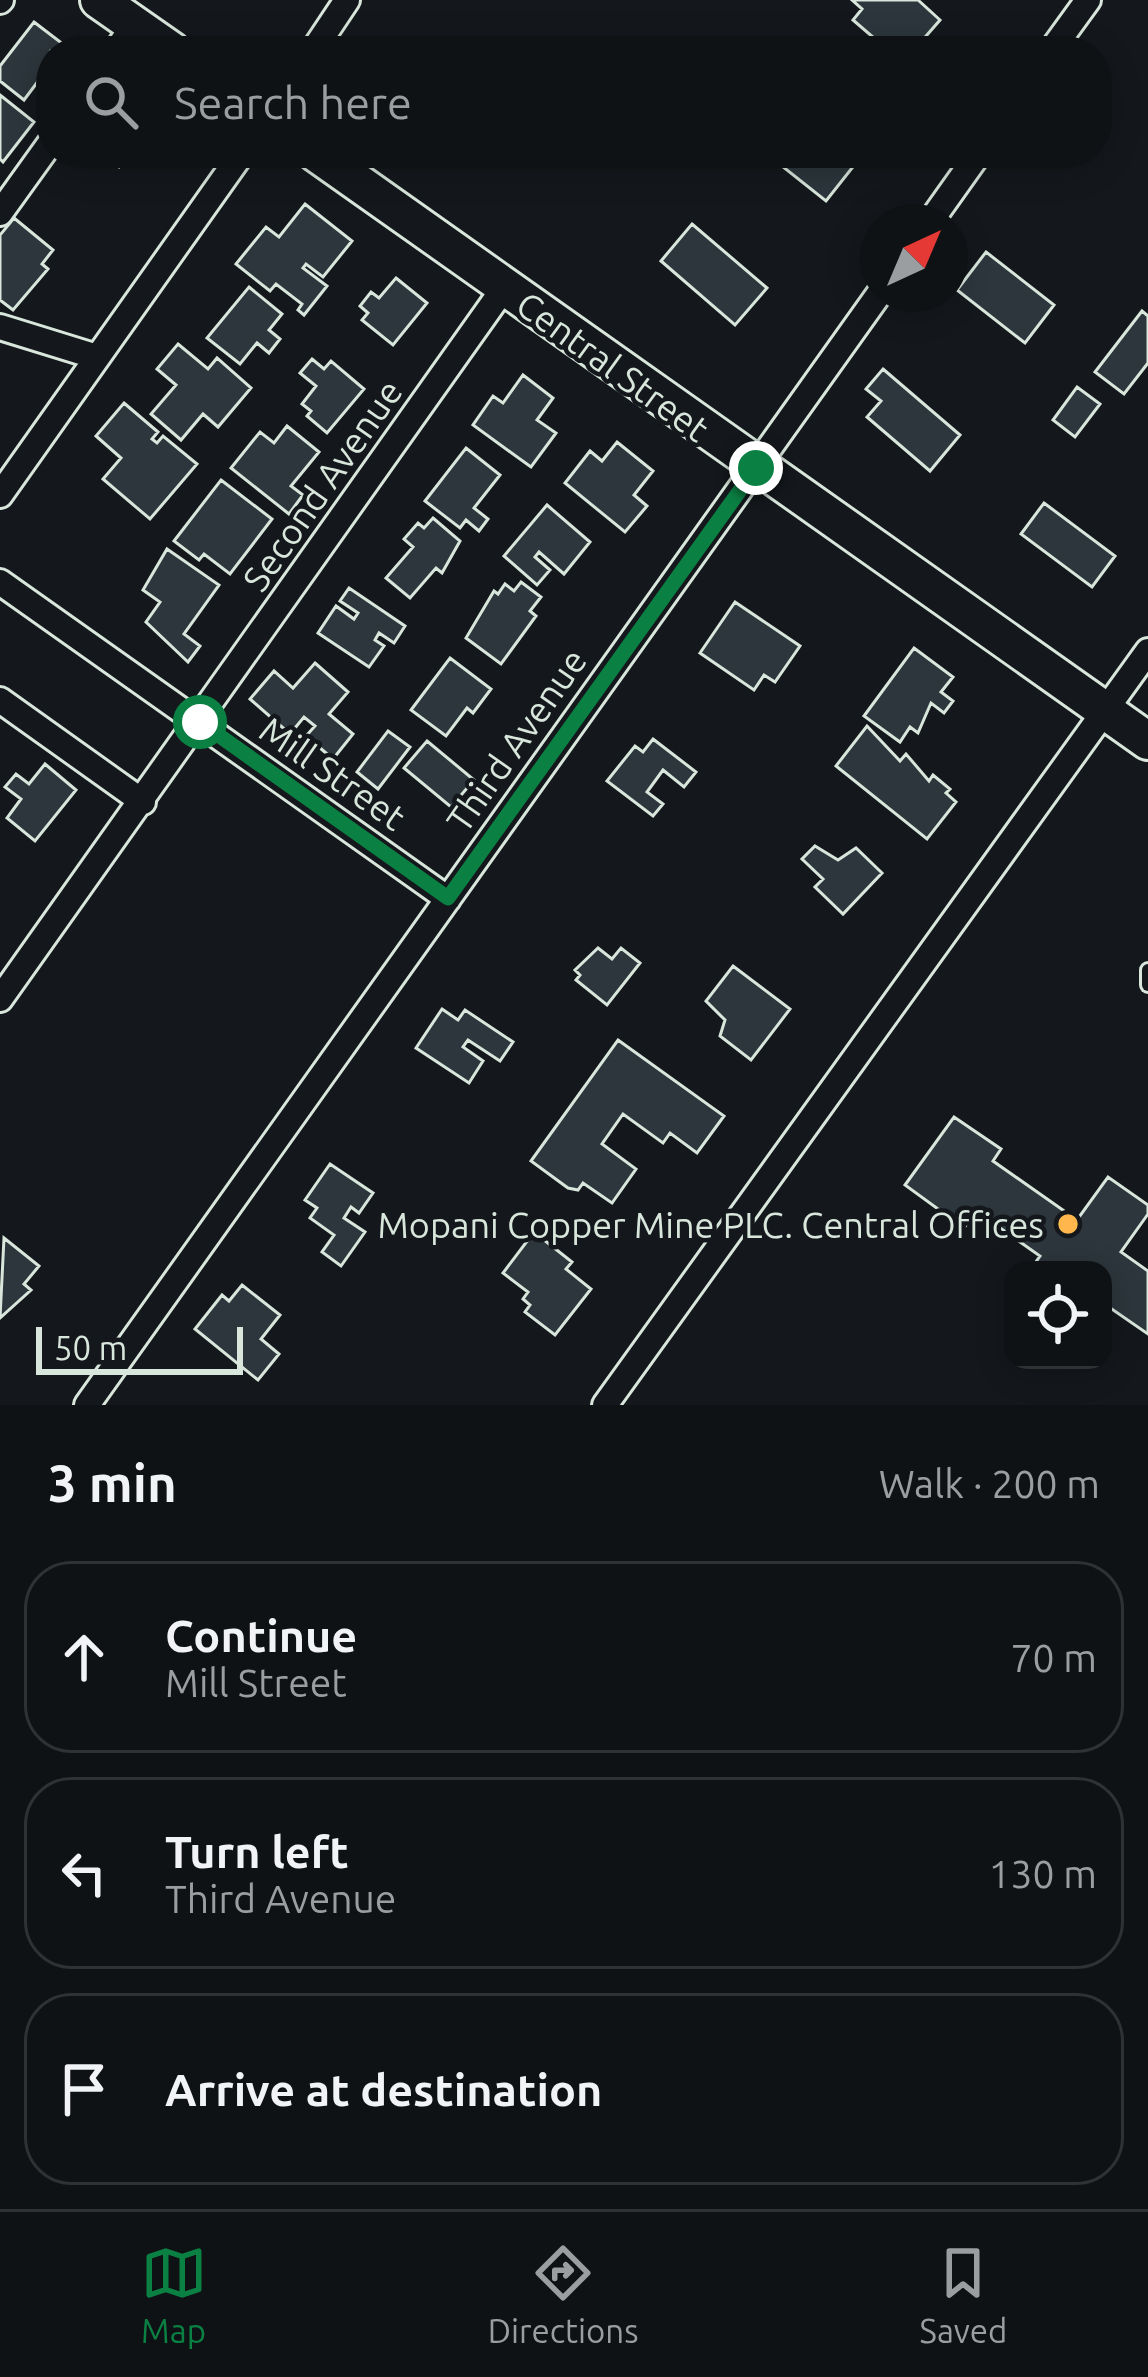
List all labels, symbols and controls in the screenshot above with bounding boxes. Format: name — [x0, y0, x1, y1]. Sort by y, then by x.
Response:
search box — [36, 36, 1112, 168]
icon: search — [78, 69, 144, 135]
text: Search here — [174, 77, 412, 128]
north arrow — [860, 204, 968, 312]
street label: Central Street — [509, 283, 717, 449]
street label: Second Avenue — [234, 372, 410, 598]
route end — [729, 441, 783, 495]
street label: Third Avenue — [438, 641, 594, 839]
route start — [173, 695, 227, 749]
street label: Mill Street — [253, 708, 413, 838]
place label: Mopani Copper Mine PLC. Central Offices — [378, 1204, 1044, 1245]
marker: Mopani Copper Mine PLC. Central Offices — [1055, 1211, 1081, 1237]
map controls — [1004, 1261, 1112, 1369]
button: locate — [1004, 1261, 1112, 1369]
scale bar — [36, 1321, 243, 1374]
text: 50 m — [54, 1329, 127, 1366]
text: 3 min — [48, 1454, 177, 1512]
text: Walk · 200 m — [879, 1462, 1100, 1505]
text: Continue — [165, 1610, 357, 1661]
icon: ahead — [51, 1624, 117, 1690]
text: 70 m — [1010, 1636, 1097, 1679]
text: Mill Street — [165, 1661, 347, 1704]
text: Turn left — [165, 1826, 349, 1877]
icon: left — [51, 1840, 117, 1906]
text: 130 m — [988, 1852, 1097, 1895]
text: Third Avenue — [165, 1877, 396, 1920]
icon: arrive — [51, 2056, 117, 2122]
text: Arrive at destination — [165, 2064, 602, 2115]
tab: Map — [141, 2240, 207, 2349]
tab: Directions — [488, 2240, 638, 2349]
tab: Saved — [920, 2240, 1007, 2349]

